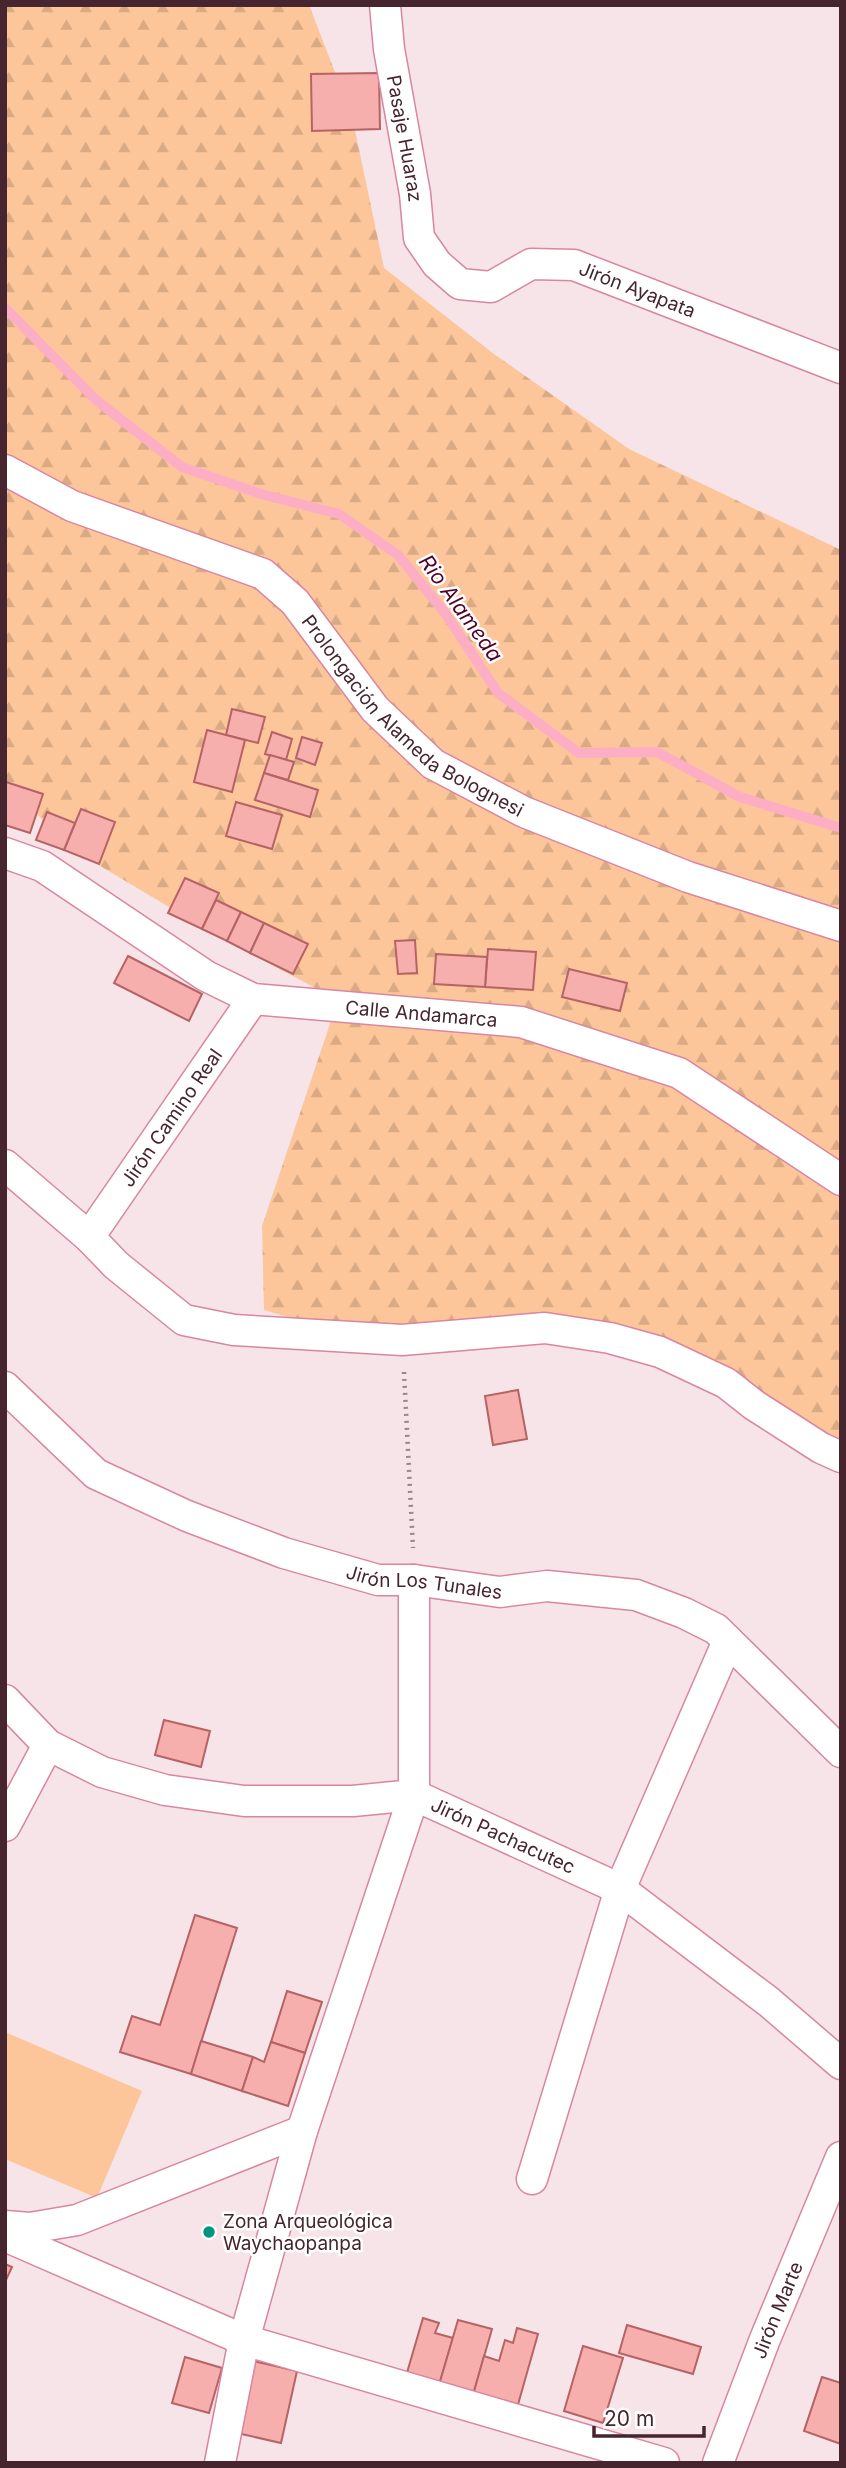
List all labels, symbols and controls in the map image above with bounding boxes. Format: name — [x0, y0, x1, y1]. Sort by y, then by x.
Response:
street label: Pasaje Huaraz — [382, 73, 427, 203]
street label: Jirón Ayapata — [576, 257, 699, 322]
water label: Rio Alameda — [414, 550, 508, 666]
street label: Prolongación Alameda Bolognesi — [297, 610, 528, 821]
street label: Calle Andamarca — [344, 995, 498, 1031]
street label: Jirón Camino Real — [116, 1044, 227, 1191]
street label: Jirón Los Tunales — [344, 1560, 504, 1604]
street label: Jirón Pachacutec — [427, 1793, 579, 1878]
place label: Zona Arqueológica Waychaopanpa — [223, 2210, 393, 2255]
marker: Zona Arqueológica Waychaopanpa — [201, 2224, 217, 2240]
street label: Jirón Marte — [747, 2258, 807, 2362]
scale bar — [594, 2394, 704, 2438]
text: 20 m — [604, 2406, 654, 2431]

